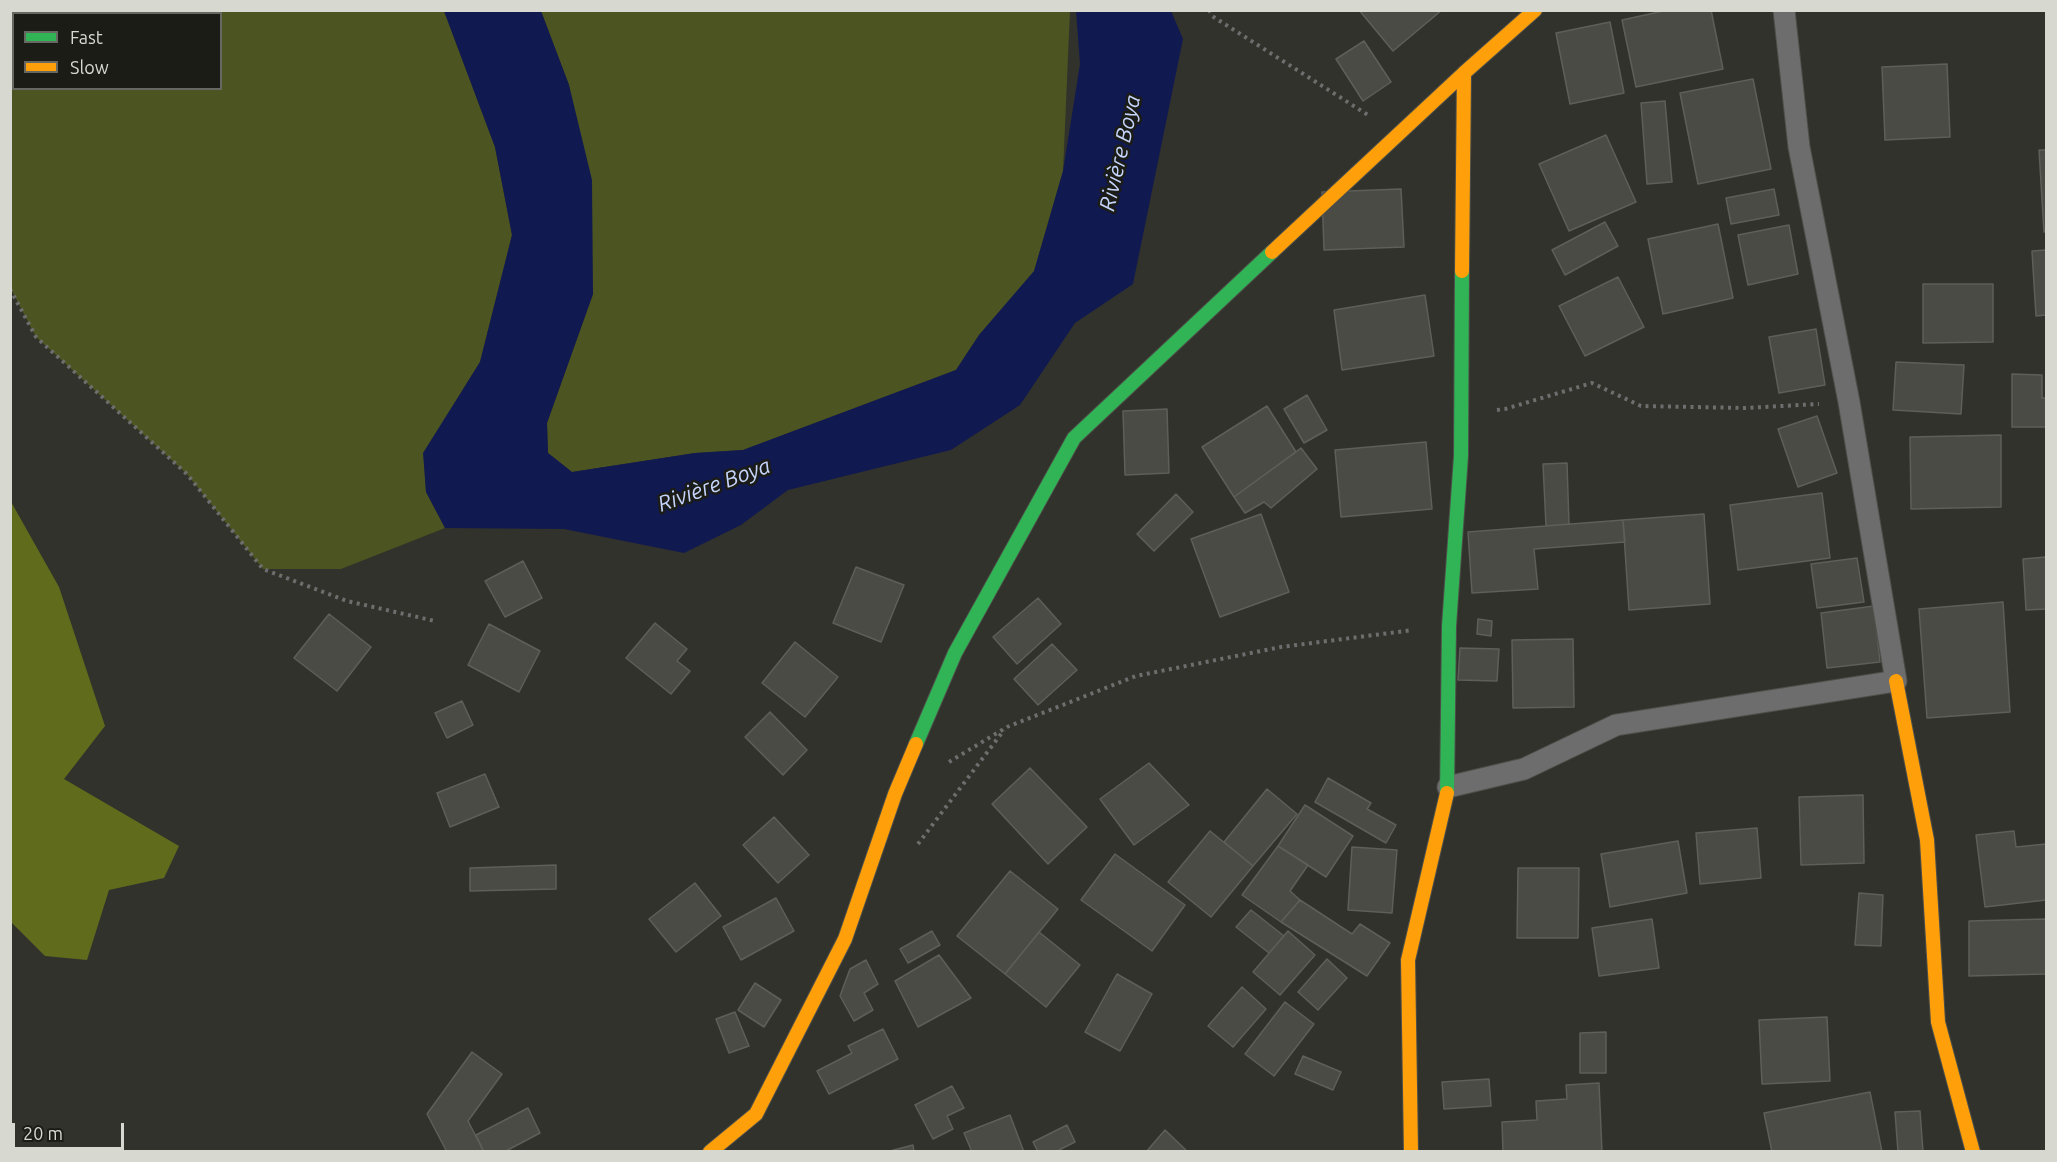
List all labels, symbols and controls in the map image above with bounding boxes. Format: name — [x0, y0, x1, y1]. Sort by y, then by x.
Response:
legend — [12, 12, 222, 90]
text: Fast — [70, 27, 103, 47]
text: Slow — [70, 57, 109, 77]
water label: Rivière Boya — [1094, 93, 1146, 213]
water label: Rivière Boya — [654, 452, 774, 518]
scale bar — [15, 1111, 128, 1149]
text: 20 m — [23, 1123, 63, 1143]

